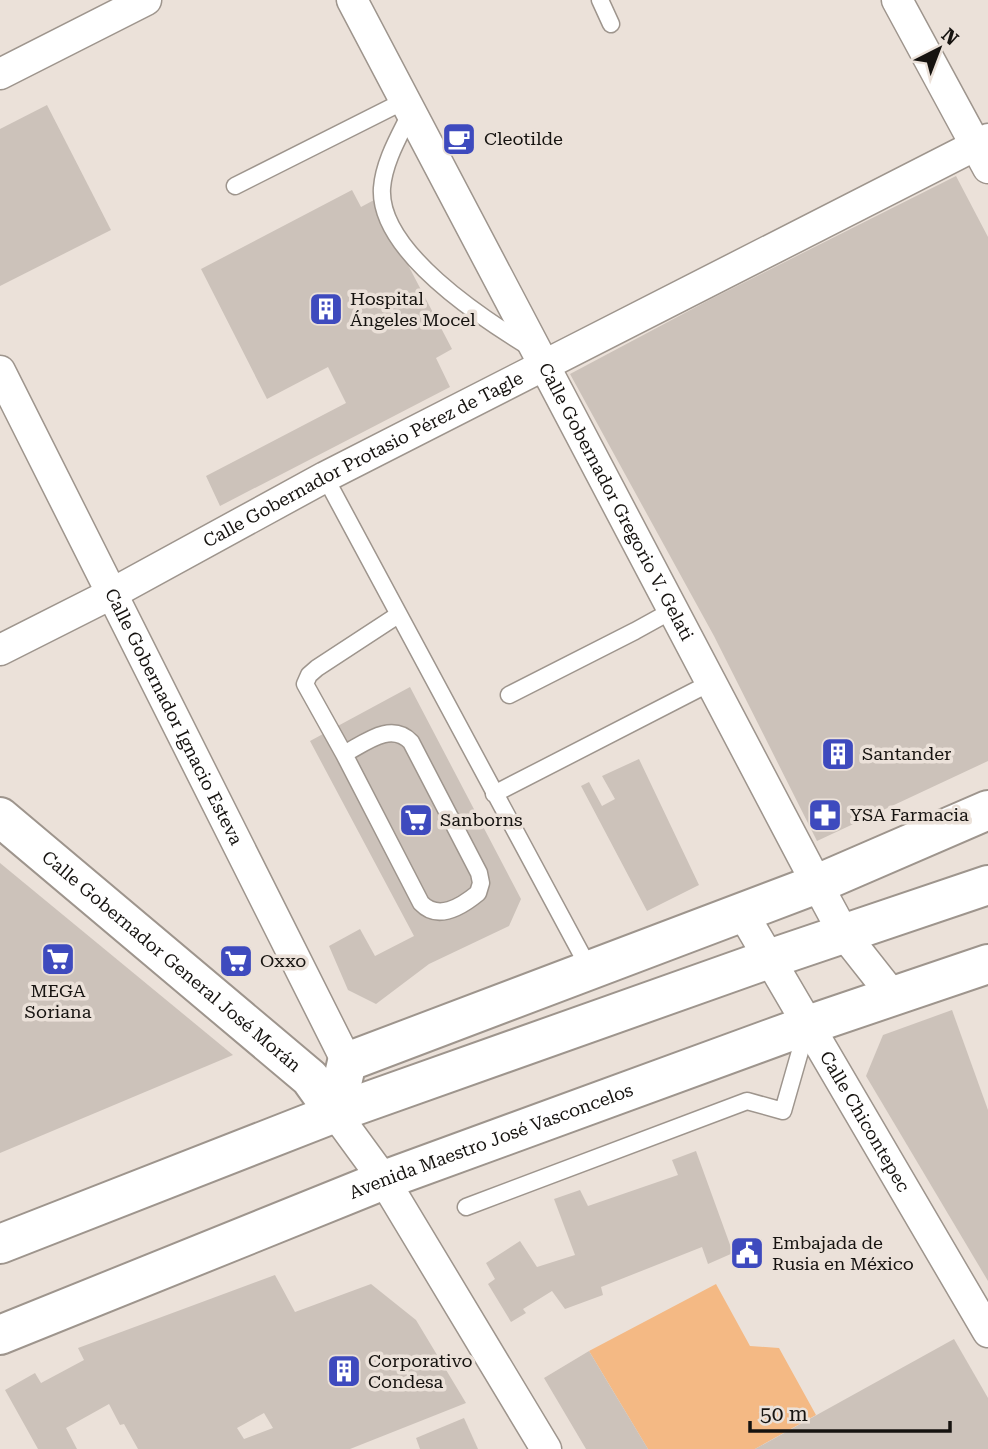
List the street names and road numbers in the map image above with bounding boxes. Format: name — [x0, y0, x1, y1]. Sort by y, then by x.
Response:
street label: Calle Gobernador Gregorio V. Gelati — [535, 359, 698, 644]
street label: Calle Gobernador Protasio Pérez de Tagle — [199, 367, 526, 552]
street label: Calle Gobernador Ignacio Esteva — [101, 585, 247, 849]
street label: Calle Gobernador General José Morán — [38, 846, 306, 1076]
street label: Calle Chicontepec — [816, 1047, 915, 1196]
street label: Avenida Maestro José Vasconcelos — [346, 1079, 636, 1203]

